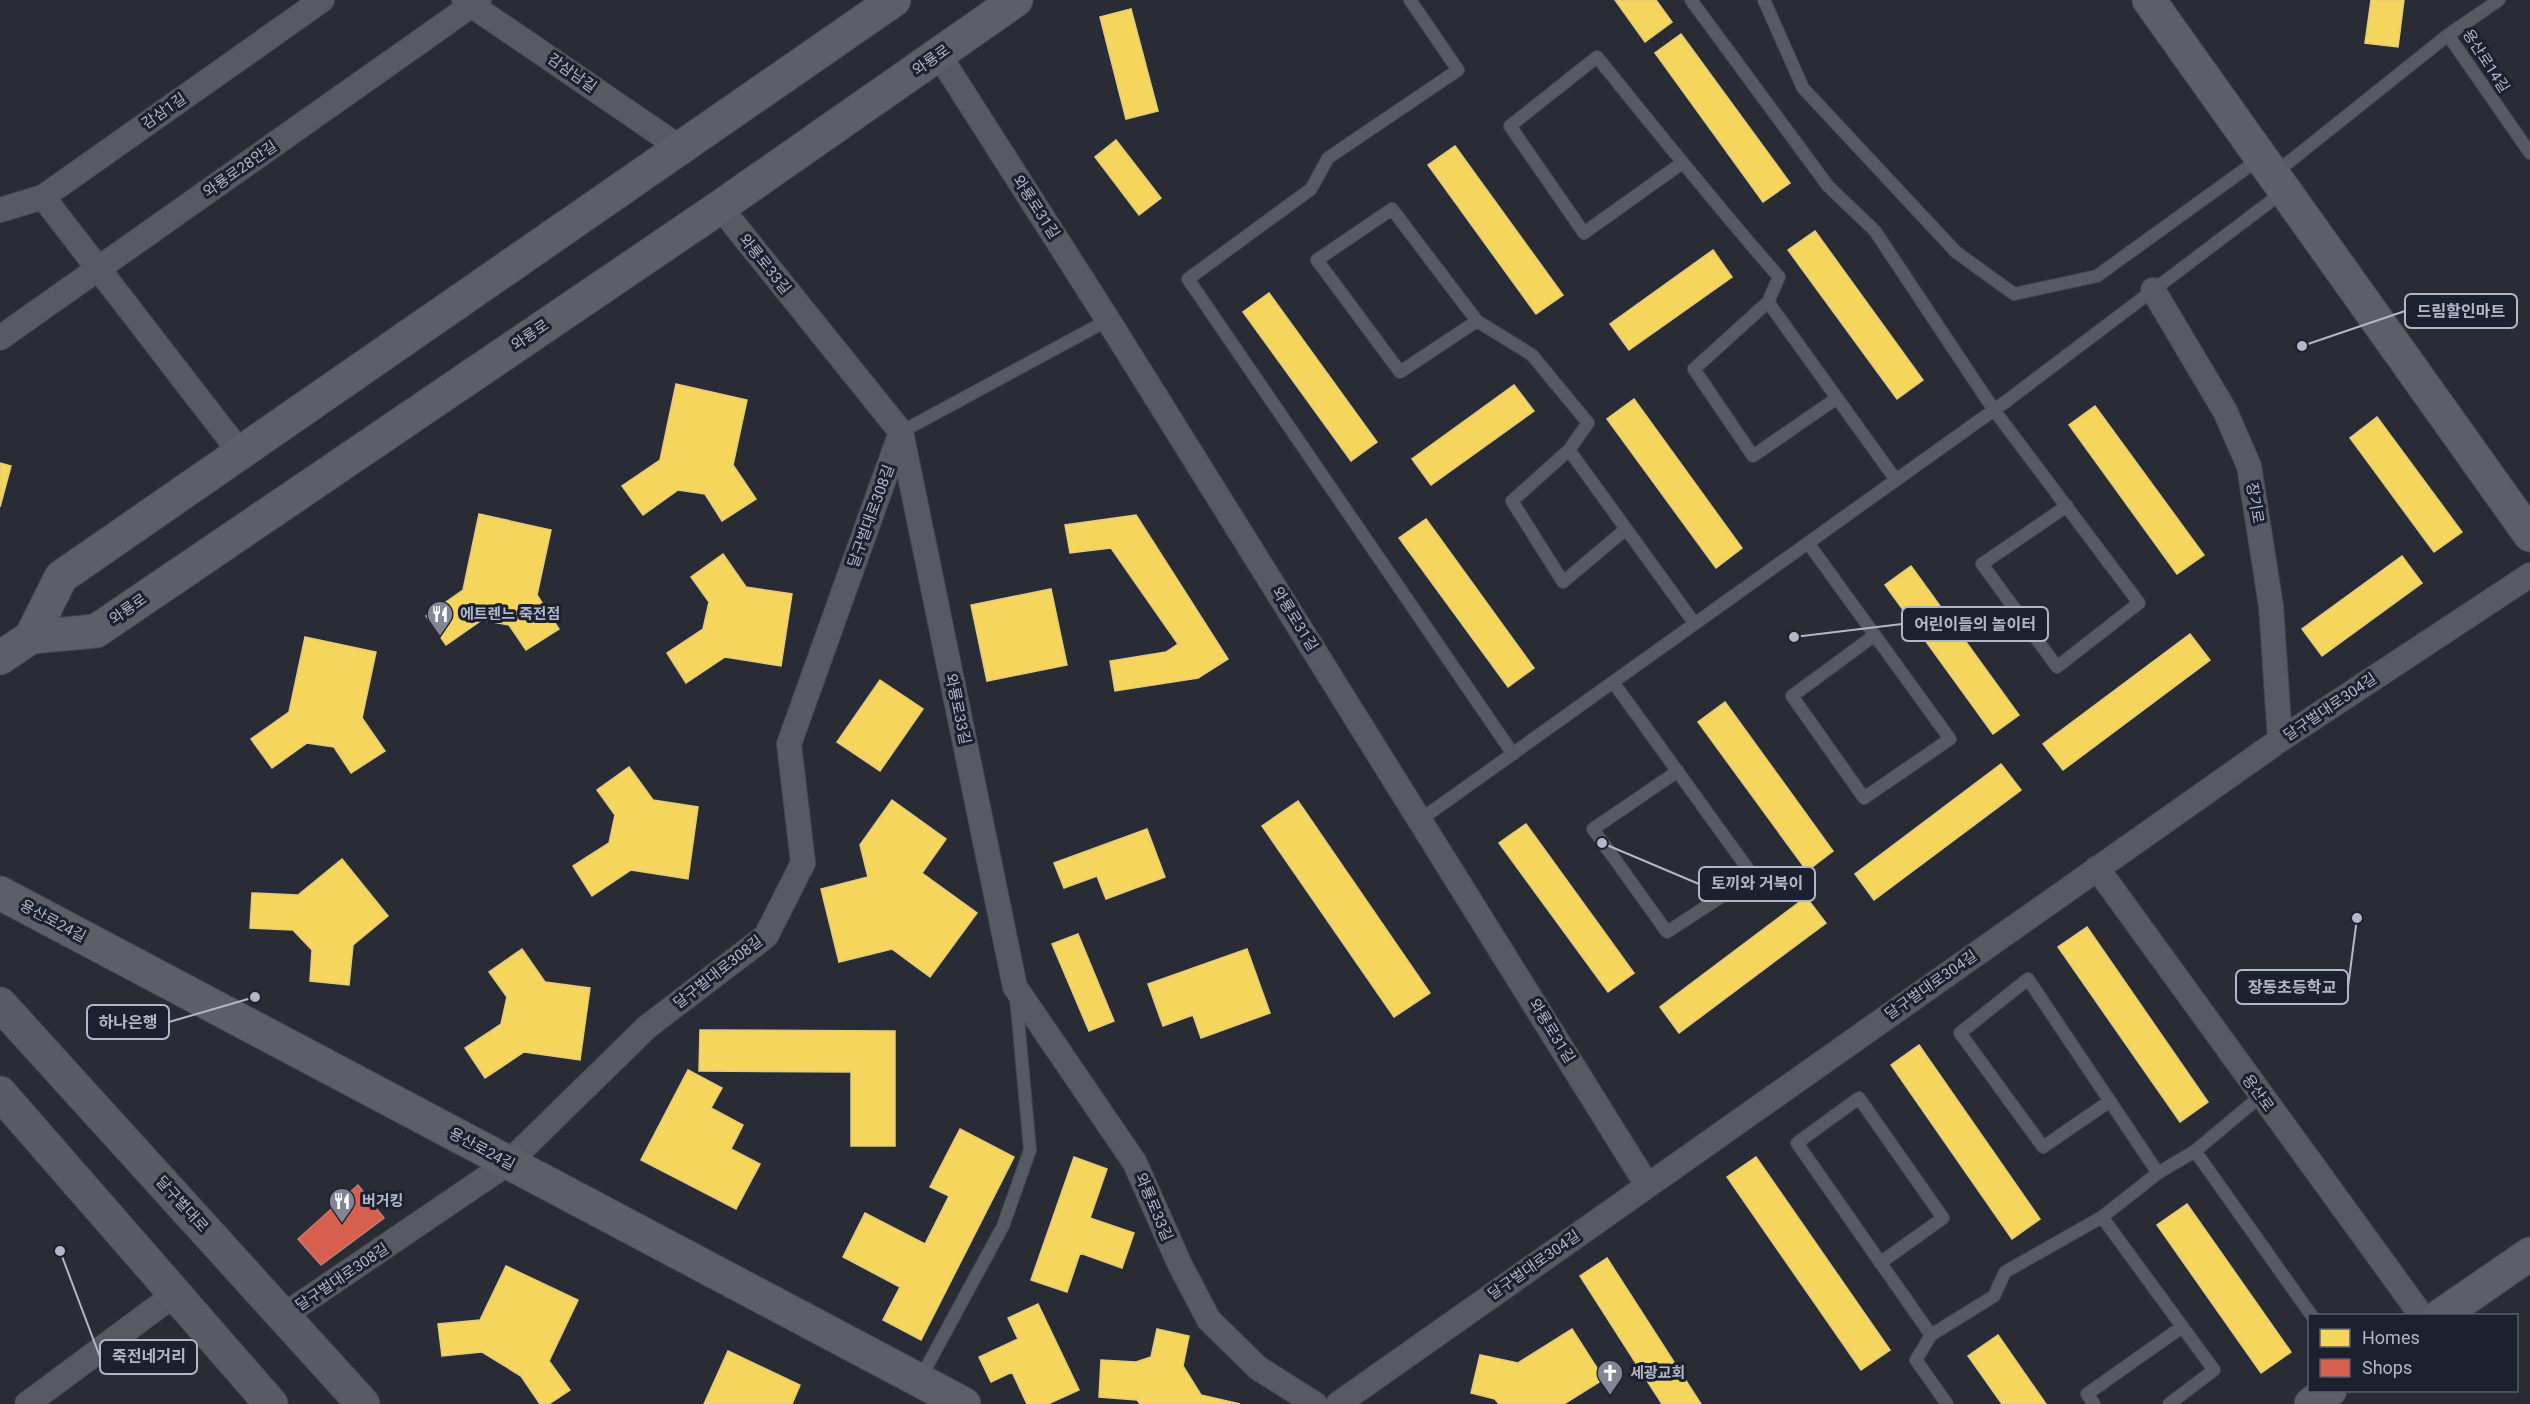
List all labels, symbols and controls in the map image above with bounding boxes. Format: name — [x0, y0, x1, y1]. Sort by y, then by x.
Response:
street label: 용산로14길 — [2459, 26, 2513, 96]
street label: 와룡로 — [909, 41, 953, 79]
street label: 감삼남길 — [544, 50, 600, 96]
street label: 감삼1길 — [138, 89, 190, 133]
street label: 와룡로28안길 — [200, 137, 280, 201]
street label: 와룡로31길 — [1009, 172, 1063, 242]
street label: 와룡로33길 — [735, 230, 795, 298]
callout: 드림할인마트 — [2405, 294, 2517, 328]
text: 드림할인마트 — [2417, 302, 2505, 321]
street label: 와룡로 — [508, 316, 552, 354]
street label: 달구벌대로308길 — [844, 462, 898, 570]
street label: 장기로 — [2243, 481, 2267, 525]
street label: 와룡로31길 — [1268, 584, 1322, 654]
street label: 와룡로 — [106, 590, 150, 628]
restaurant icon: 에트렌느 죽전점 — [425, 599, 455, 637]
place label: 에트렌느 죽전점 — [460, 605, 560, 623]
callout: 어린이들의 놀이터 — [1902, 607, 2048, 641]
text: 어린이들의 놀이터 — [1914, 615, 2036, 634]
street label: 달구벌대로304길 — [2280, 669, 2380, 745]
street label: 와룡로33길 — [942, 672, 974, 746]
callout: 토끼와 거북이 — [1699, 867, 1815, 901]
text: 토끼와 거북이 — [1711, 874, 1803, 893]
street label: 용산로24길 — [17, 896, 89, 946]
street label: 달구벌대로308길 — [670, 932, 766, 1012]
street label: 달구벌대로304길 — [1882, 947, 1980, 1023]
callout: 장동초등학교 — [2236, 970, 2348, 1004]
text: 장동초등학교 — [2248, 978, 2336, 997]
street label: 와룡로31길 — [1525, 996, 1579, 1066]
callout: 하나은행 — [87, 1005, 169, 1039]
text: 하나은행 — [99, 1013, 157, 1032]
street label: 용산로 — [2239, 1071, 2277, 1115]
street label: 용산로24길 — [446, 1124, 518, 1174]
street label: 와룡로33길 — [1132, 1170, 1176, 1244]
street label: 달구벌대로 — [152, 1172, 212, 1236]
restaurant icon: 버거킹 — [327, 1186, 357, 1224]
place label: 버거킹 — [362, 1192, 403, 1210]
street label: 달구벌대로304길 — [1485, 1227, 1583, 1303]
street label: 달구벌대로308길 — [292, 1239, 392, 1315]
legend — [2308, 1314, 2518, 1392]
text: Homes — [2362, 1327, 2420, 1348]
callout: 죽전네거리 — [100, 1340, 197, 1374]
text: 죽전네거리 — [112, 1347, 186, 1366]
text: Shops — [2362, 1357, 2412, 1378]
church icon: 세광교회 — [1595, 1358, 1625, 1396]
place label: 세광교회 — [1630, 1364, 1685, 1382]

